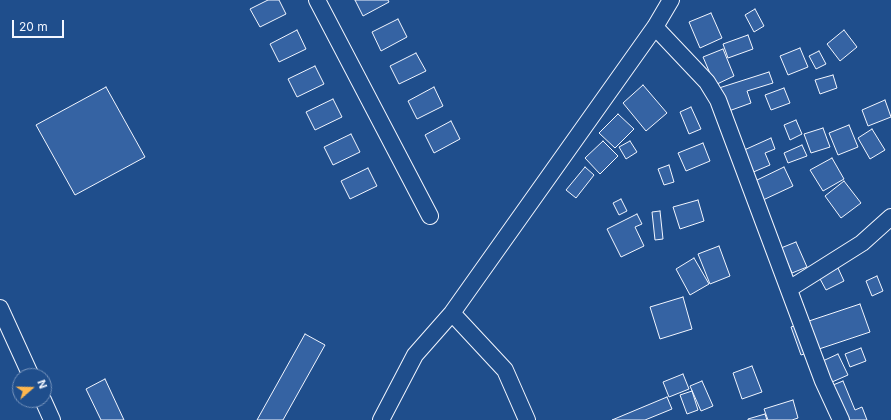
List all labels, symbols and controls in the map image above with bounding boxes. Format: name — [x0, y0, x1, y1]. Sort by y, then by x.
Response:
scale bar — [14, 12, 66, 38]
text: 20 m — [19, 19, 48, 34]
north arrow — [12, 368, 52, 408]
text: N — [34, 378, 50, 391]

